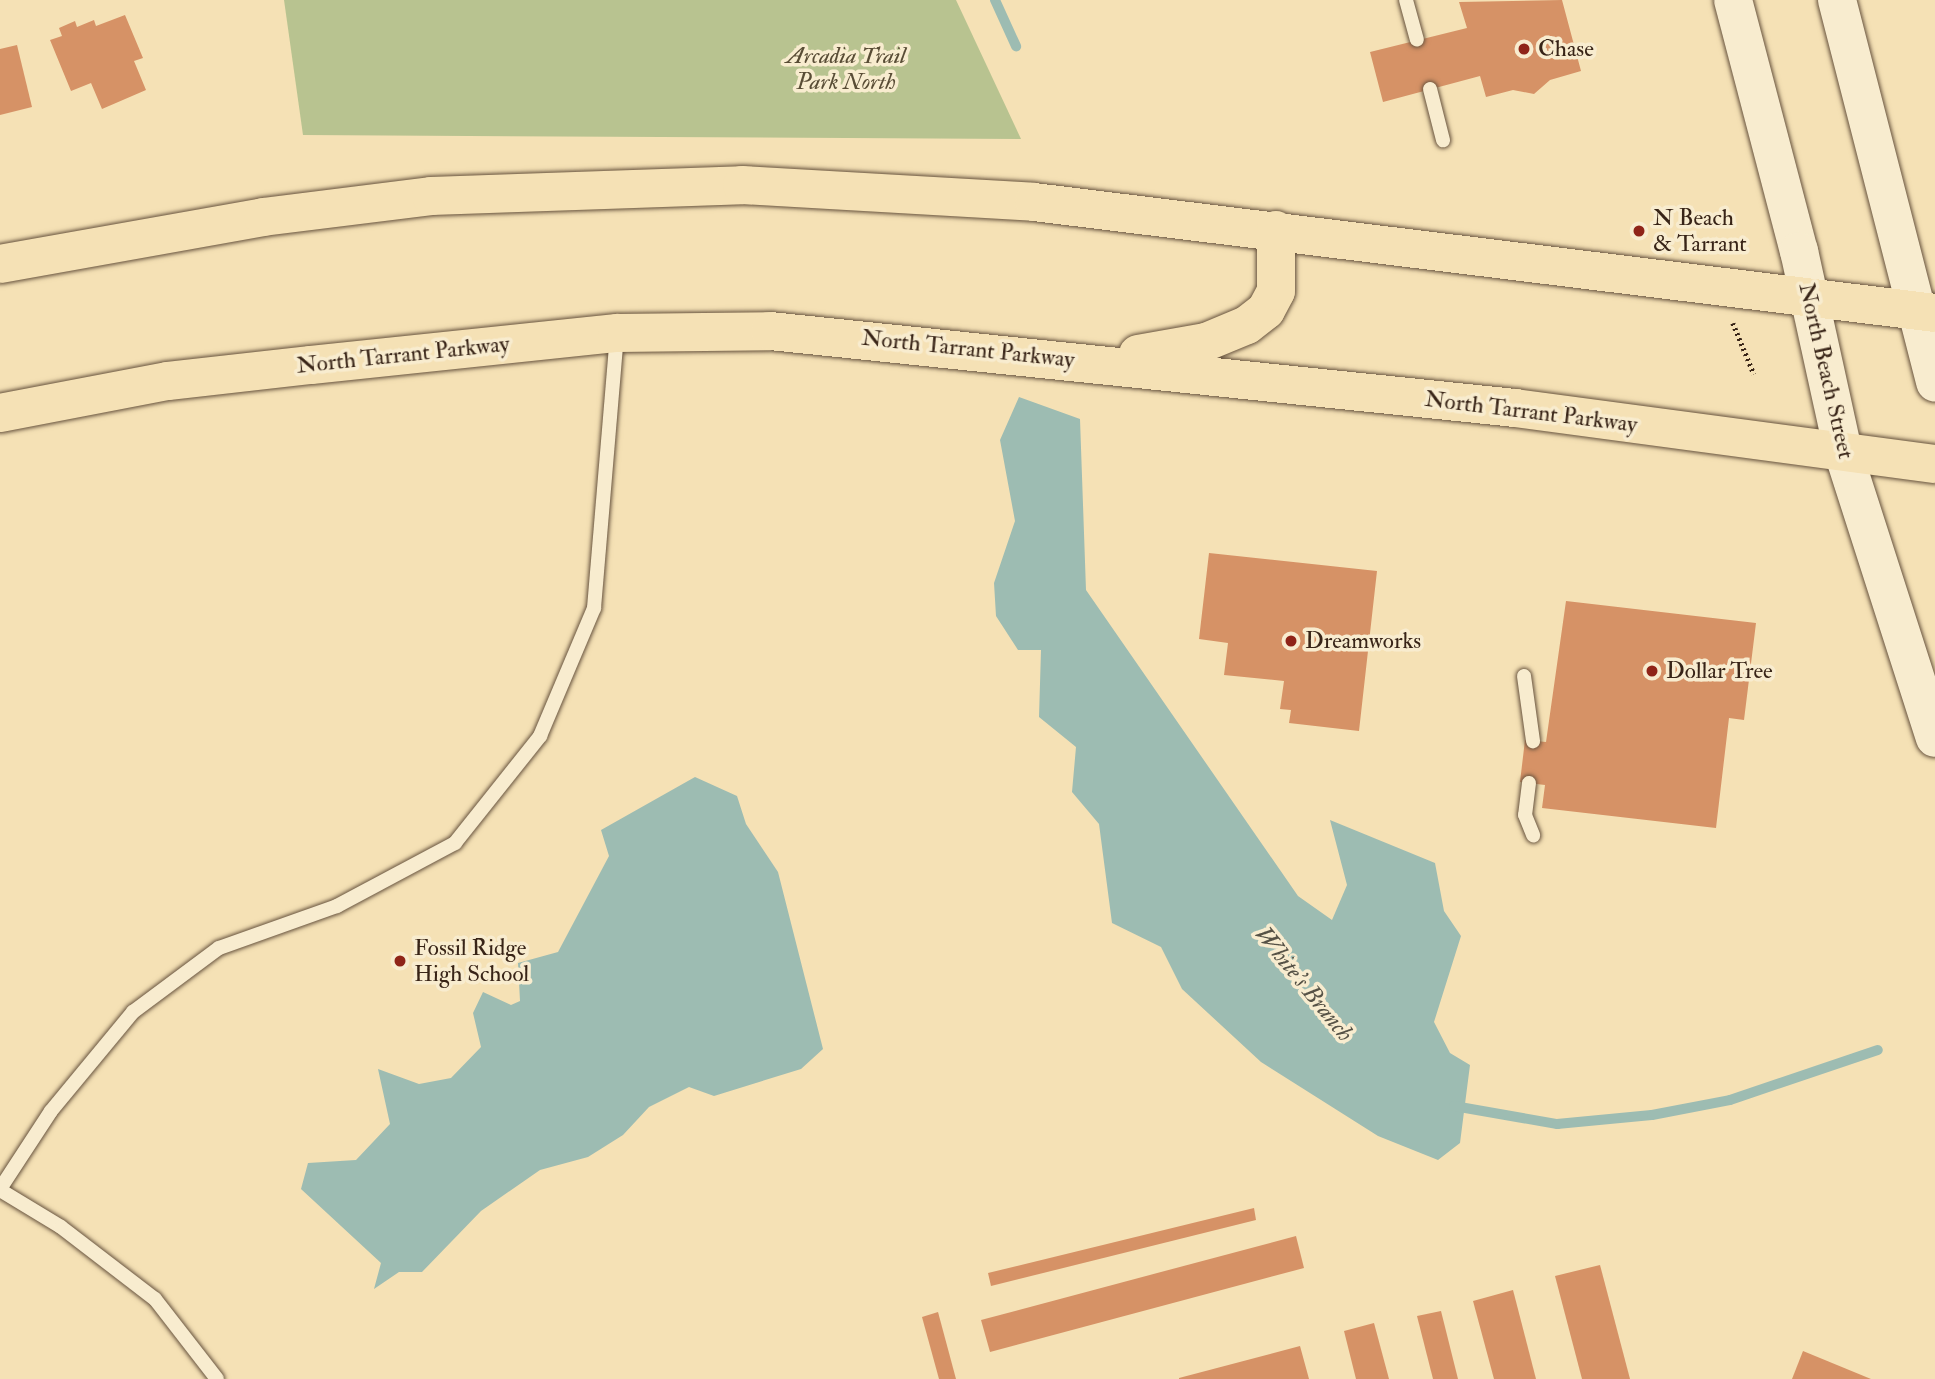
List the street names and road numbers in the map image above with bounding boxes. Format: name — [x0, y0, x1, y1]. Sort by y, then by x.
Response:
street label: North Beach Street — [1792, 280, 1860, 462]
street label: North Tarrant Parkway — [860, 324, 1076, 374]
street label: North Tarrant Parkway — [295, 330, 511, 380]
street label: North Tarrant Parkway — [1423, 385, 1639, 439]

